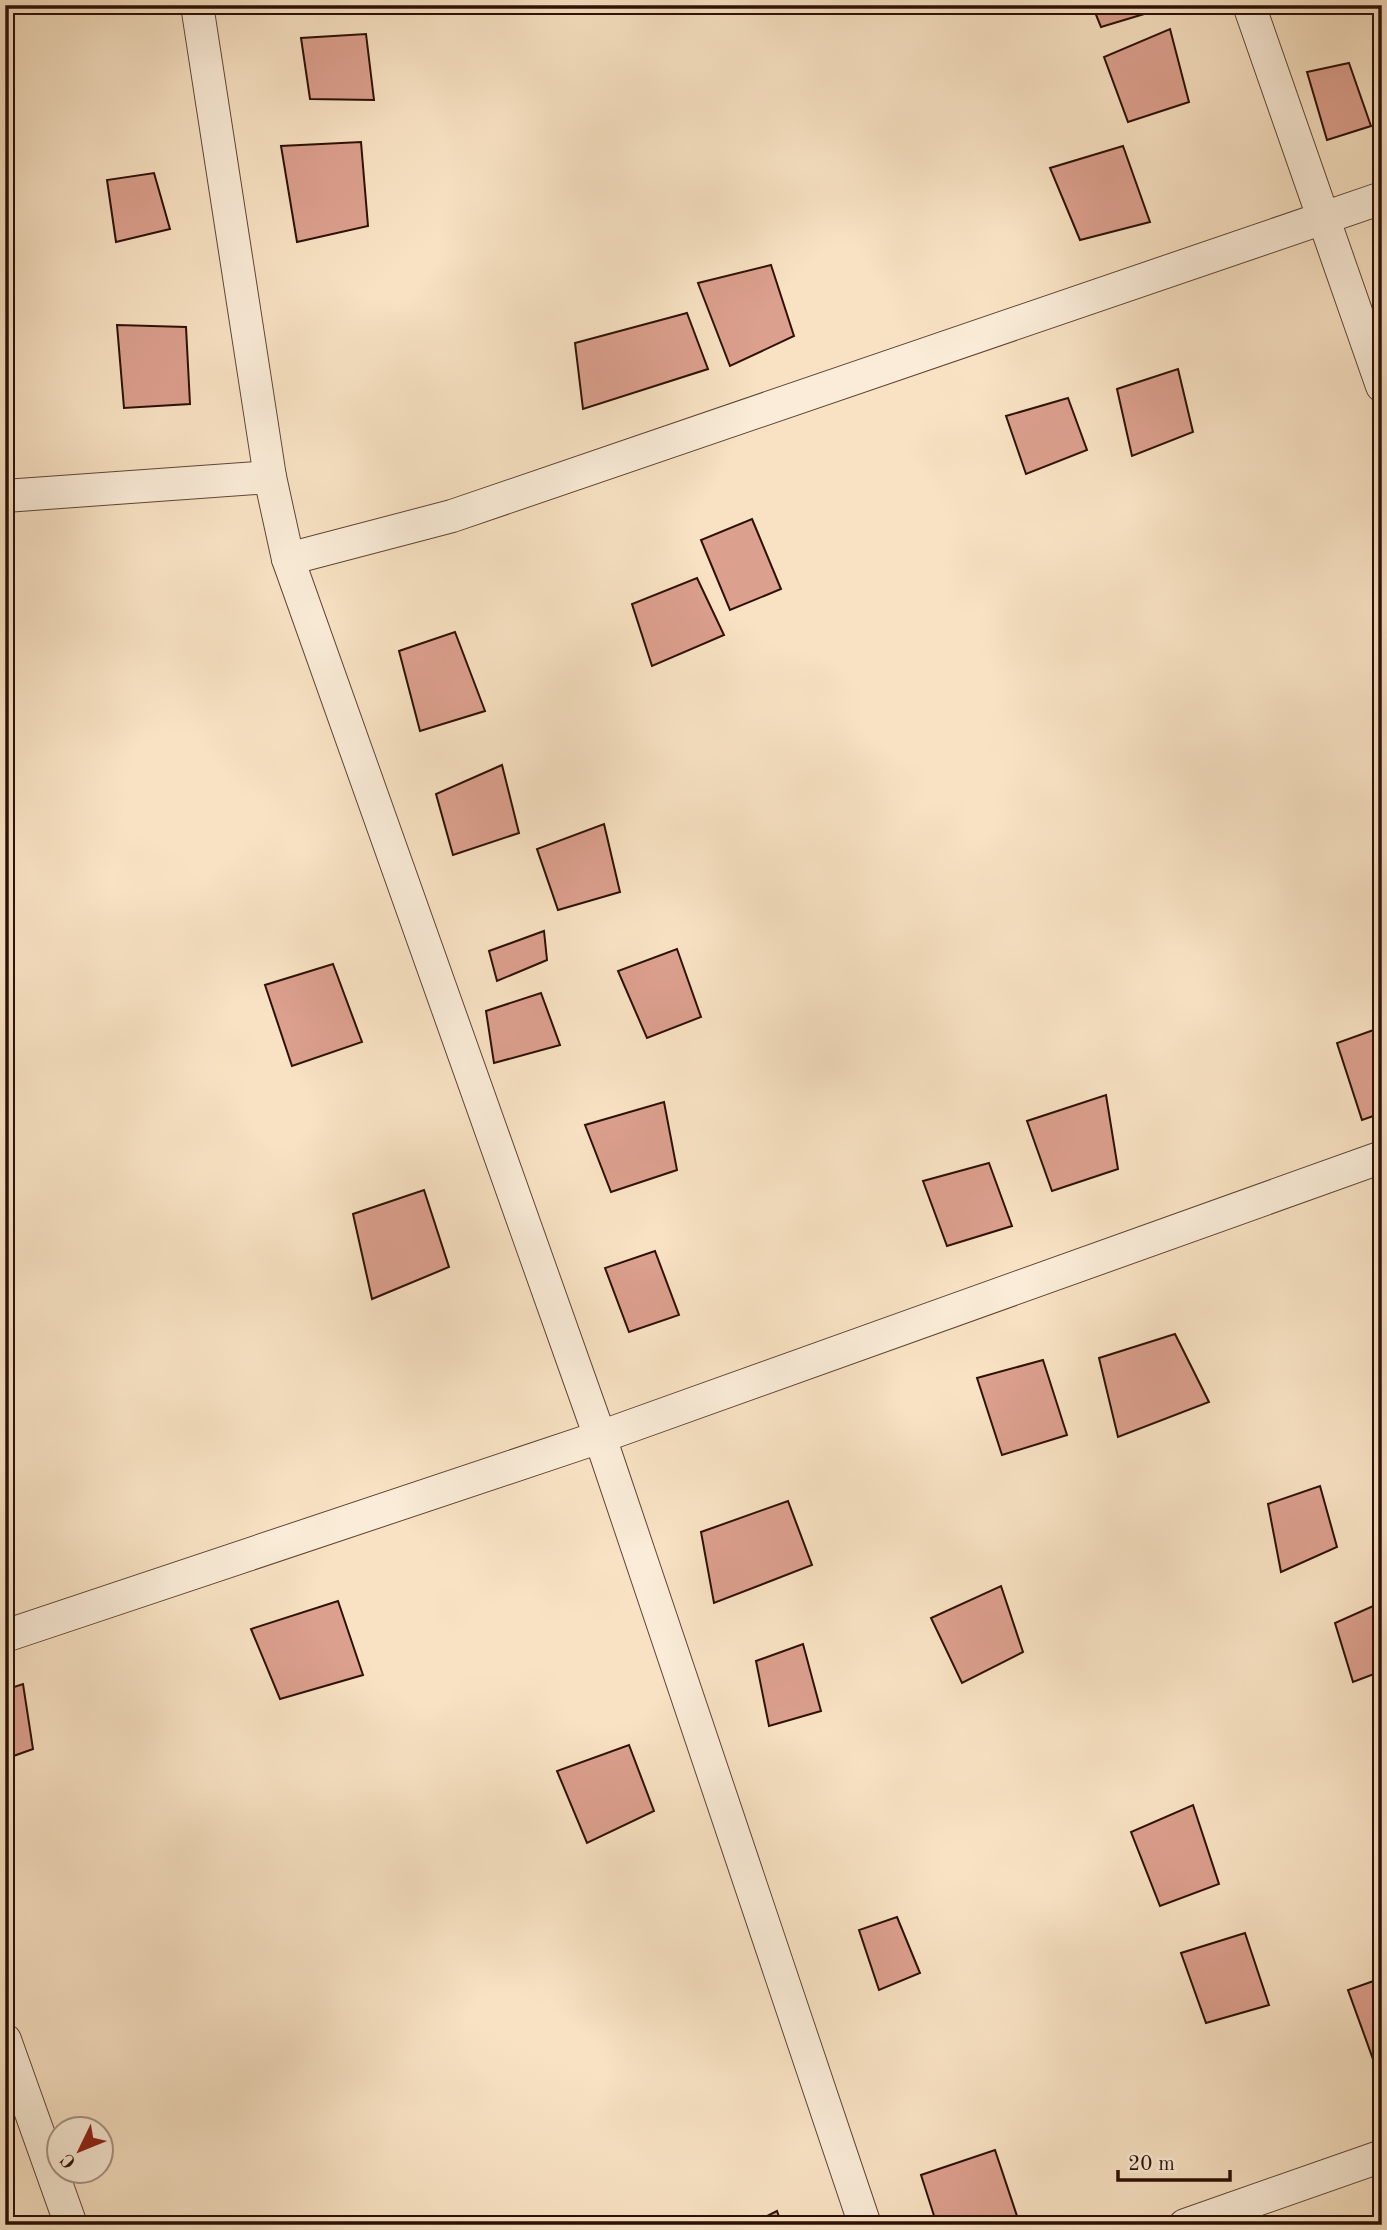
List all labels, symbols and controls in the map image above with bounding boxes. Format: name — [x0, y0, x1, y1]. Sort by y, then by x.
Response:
north arrow — [46, 2114, 116, 2184]
scale bar — [1118, 2139, 1230, 2183]
text: С — [58, 2149, 81, 2171]
text: 20 m — [1128, 2154, 1175, 2175]

